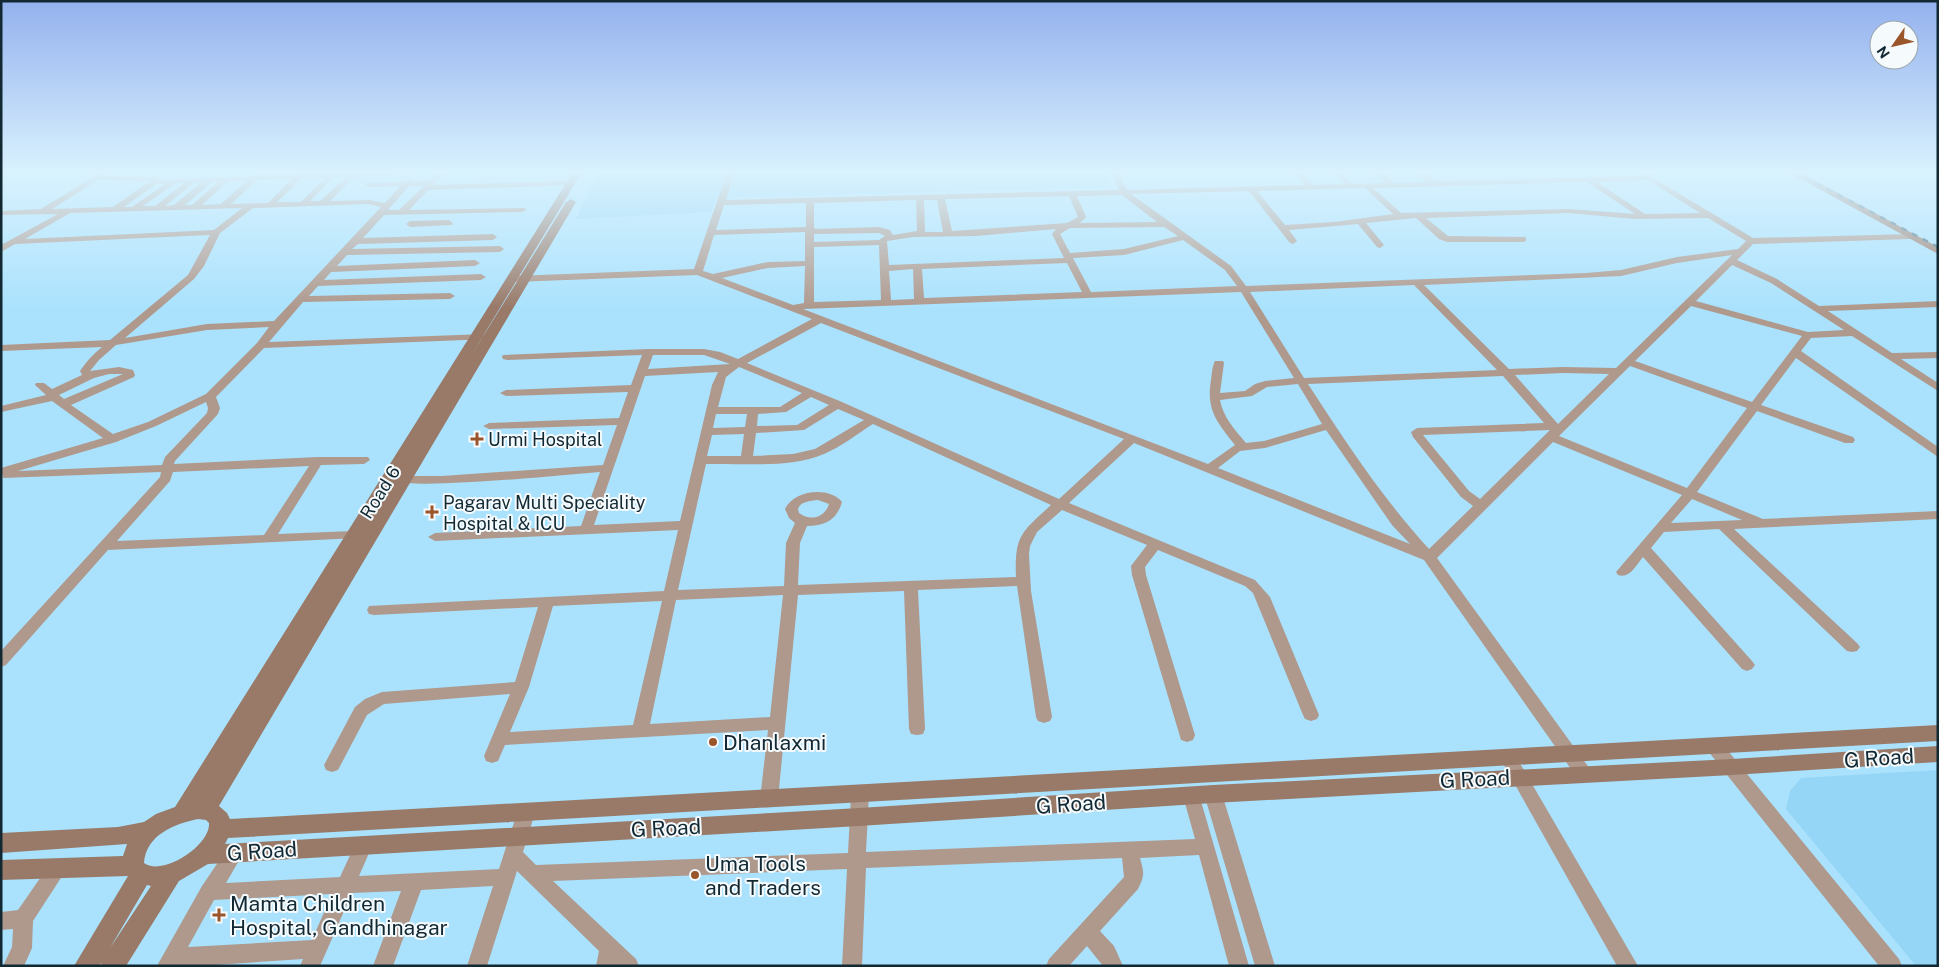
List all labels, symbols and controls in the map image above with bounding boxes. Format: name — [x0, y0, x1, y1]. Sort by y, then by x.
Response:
north arrow — [1869, 20, 1919, 70]
text: N — [1874, 43, 1893, 61]
place label: Urmi Hospital — [488, 429, 602, 450]
marker: Urmi Hospital — [470, 432, 484, 446]
street label: Road 6 — [356, 462, 404, 522]
place label: Pagarav Multi Speciality Hospital & ICU — [443, 492, 646, 534]
marker: Pagarav Multi Speciality Hospital & ICU — [425, 505, 439, 519]
place label: Dhanlaxmi — [723, 730, 826, 755]
marker: Dhanlaxmi — [707, 736, 719, 748]
street label: G Road — [1843, 743, 1915, 773]
street label: G Road — [1439, 765, 1511, 793]
street label: G Road — [1035, 789, 1107, 819]
street label: G Road — [630, 814, 702, 842]
street label: G Road — [226, 836, 298, 866]
place label: Uma Tools and Traders — [705, 851, 821, 900]
marker: Uma Tools and Traders — [689, 869, 701, 881]
place label: Mamta Children Hospital, Gandhinagar — [230, 891, 448, 940]
marker: Mamta Children Hospital, Gandhinagar — [212, 908, 226, 922]

